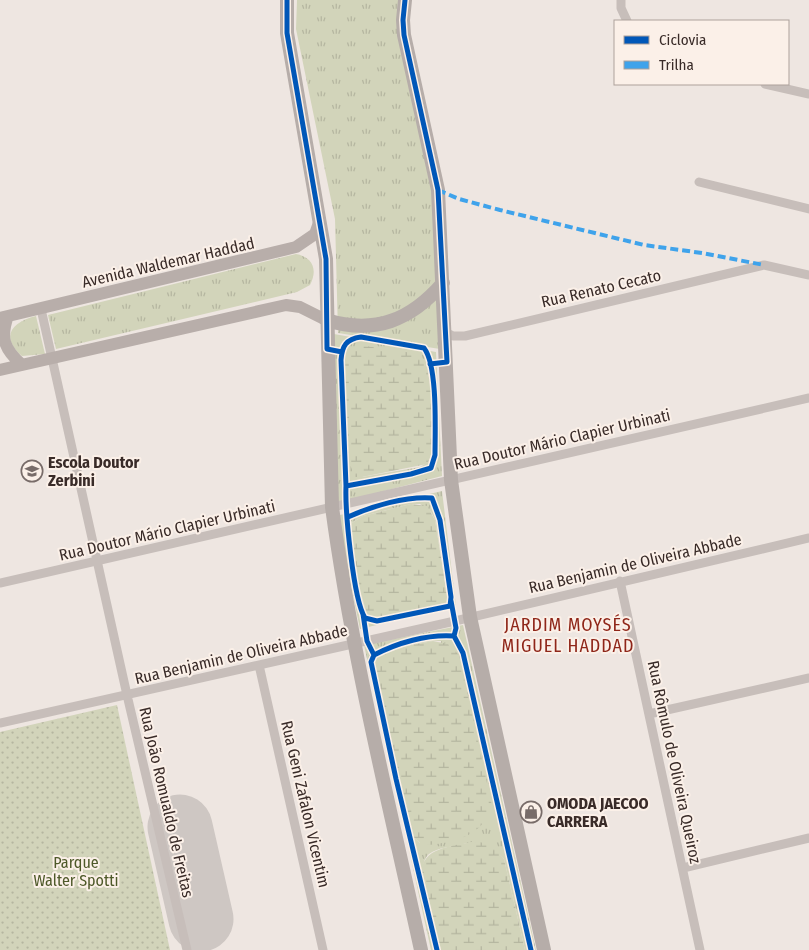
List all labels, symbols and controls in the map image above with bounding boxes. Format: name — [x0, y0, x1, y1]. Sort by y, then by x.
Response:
legend — [614, 20, 789, 85]
text: Ciclovia — [659, 31, 706, 49]
text: Trilha — [659, 56, 694, 74]
street label: Avenida Waldemar Haddad — [80, 233, 256, 292]
street label: Rua Renato Cecato — [539, 265, 663, 311]
street label: Rua Doutor Mário Clapier Urbinati — [452, 405, 672, 474]
place label: Escola Doutor Zerbini — [48, 453, 140, 490]
school or university icon: Escola Doutor Zerbini — [20, 459, 44, 483]
street label: Rua Doutor Mário Clapier Urbinati — [57, 496, 277, 565]
street label: Rua Benjamin de Oliveira Abbade — [527, 530, 744, 597]
district label: JARDIM MOYSÉS MIGUEL HADDAD — [501, 613, 635, 657]
street label: Rua Benjamin de Oliveira Abbade — [133, 621, 350, 688]
street label: Rua Rômulo de Oliveira Queiroz — [644, 659, 705, 865]
street label: Rua João Romualdo de Freitas — [135, 705, 198, 899]
street label: Rua Geni Zafalon Vicentim — [277, 719, 334, 889]
place label: OMODA JAECOO CARRERA — [547, 794, 649, 831]
shop icon: OMODA JAECOO CARRERA — [519, 800, 543, 824]
park label: Parque Walter Spotti — [33, 853, 119, 890]

